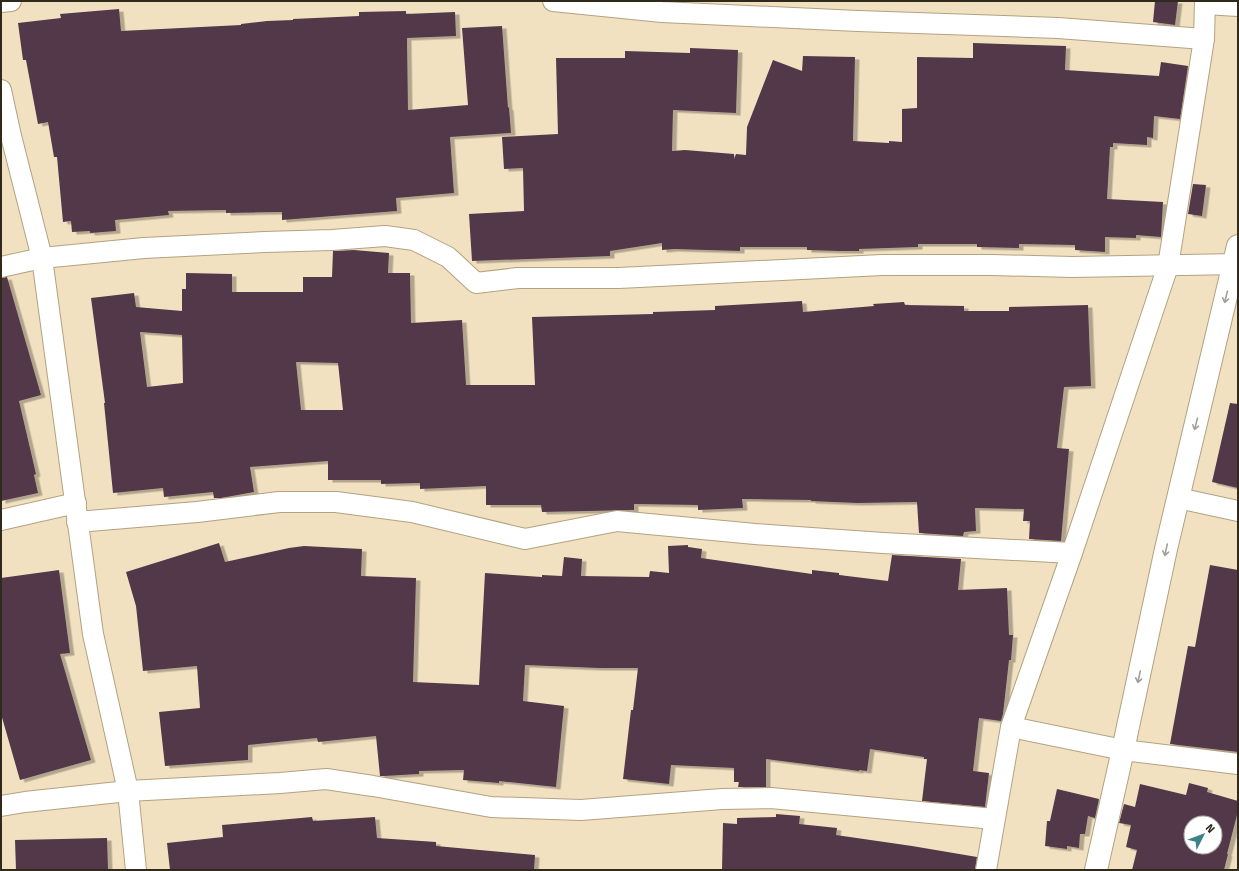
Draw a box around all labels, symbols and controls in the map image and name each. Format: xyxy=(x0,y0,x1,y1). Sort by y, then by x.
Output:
one-way arrow xyxy=(1222,290,1230,303)
one-way arrow xyxy=(1192,417,1199,430)
one-way arrow xyxy=(1162,543,1170,556)
one-way arrow xyxy=(1135,670,1143,683)
north arrow xyxy=(1183,815,1223,855)
text: N xyxy=(1203,822,1217,836)

